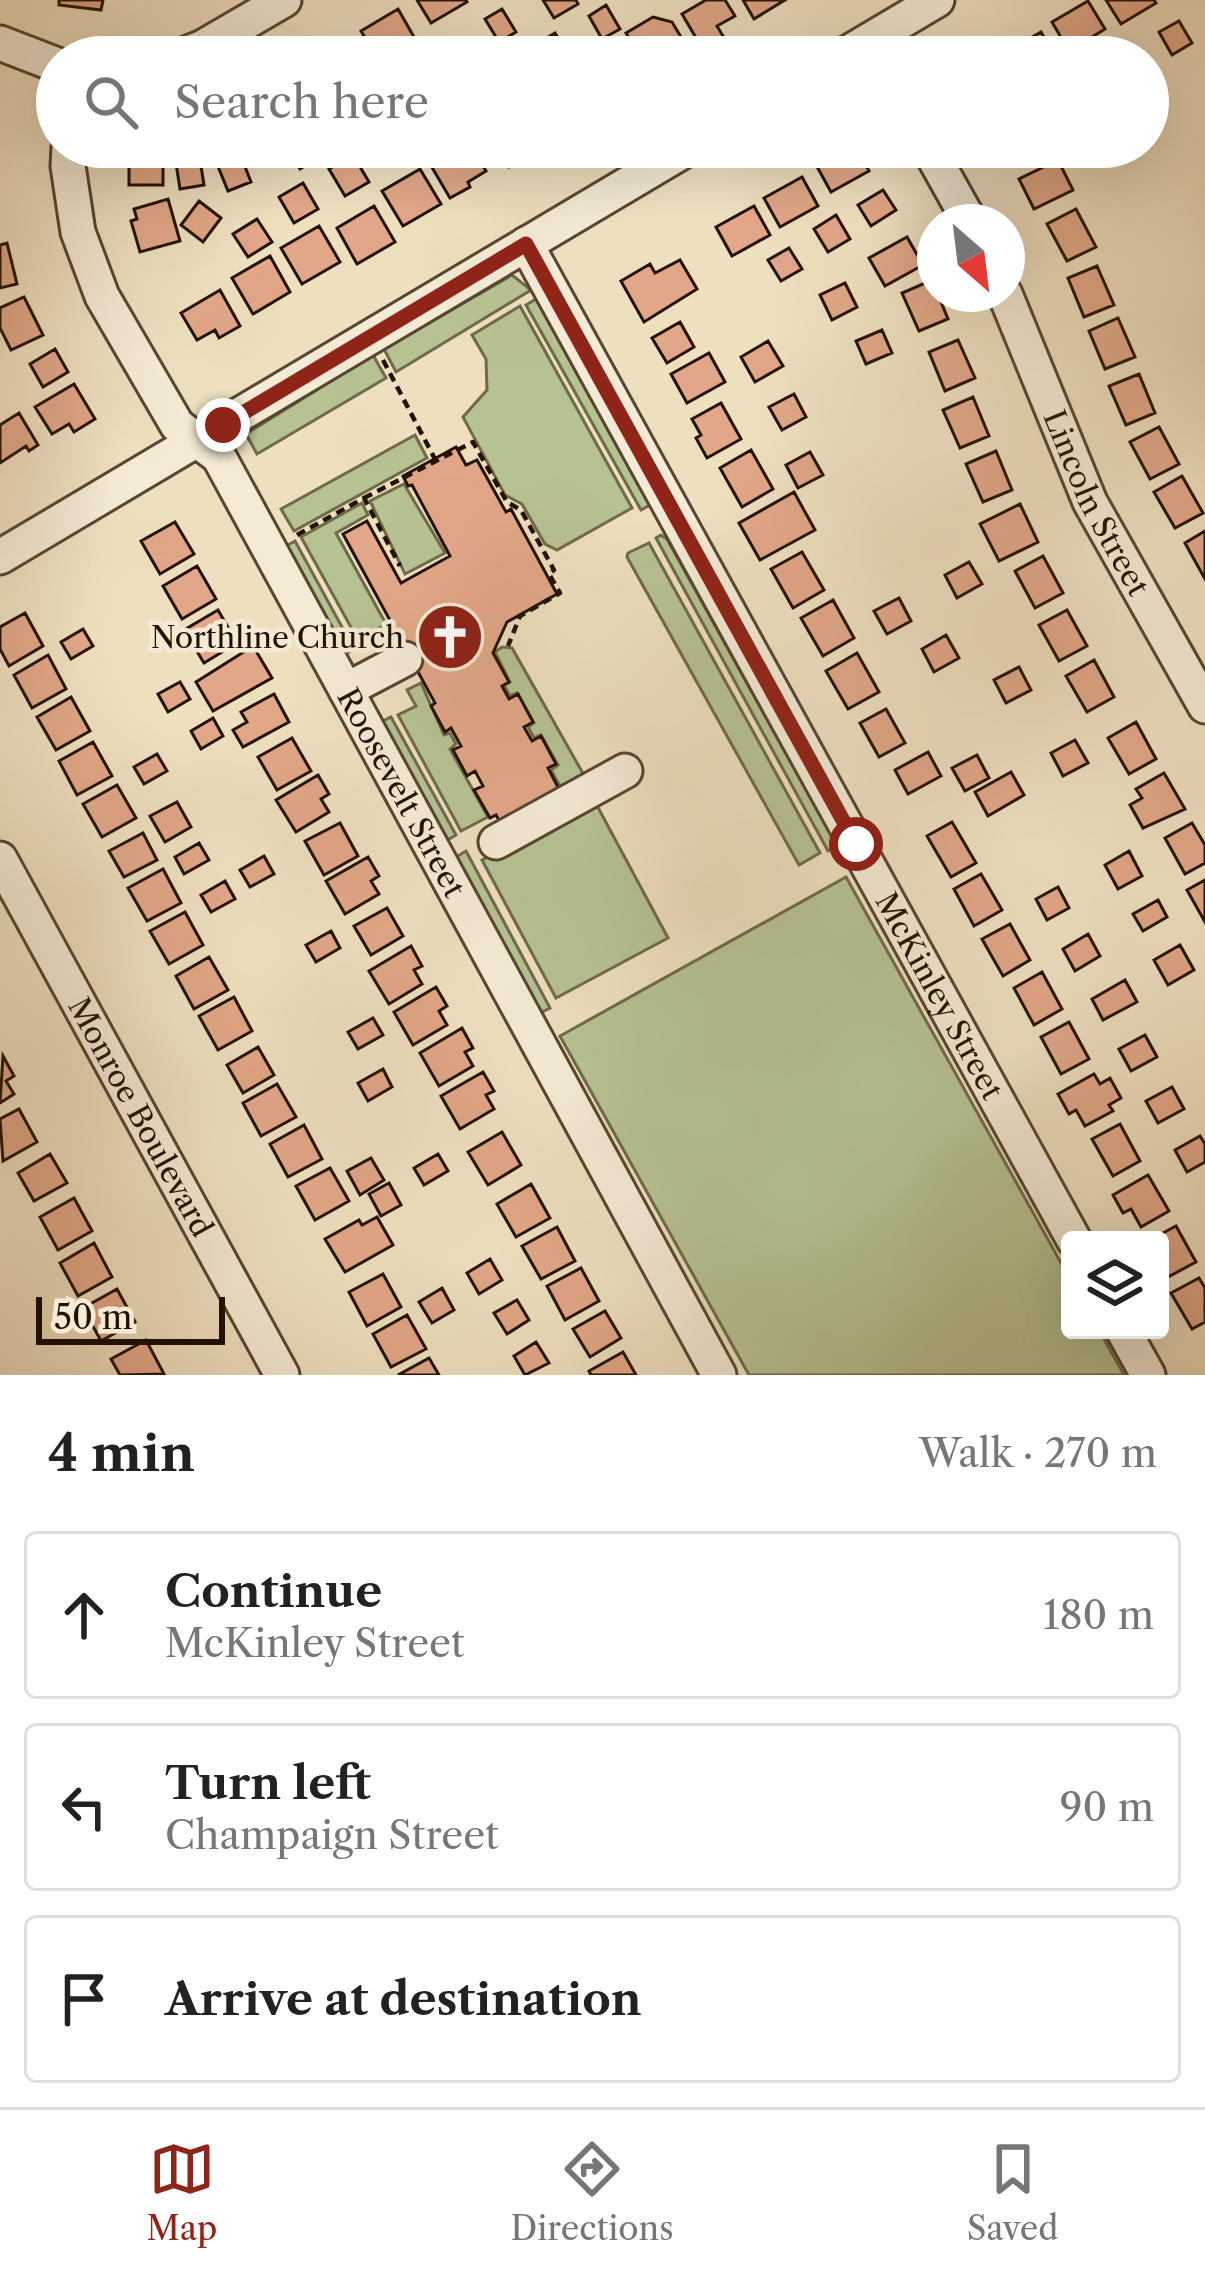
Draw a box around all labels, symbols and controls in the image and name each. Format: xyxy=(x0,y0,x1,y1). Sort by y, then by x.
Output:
search box xyxy=(36,36,1169,168)
icon: search xyxy=(78,69,144,135)
text: Search here xyxy=(174,74,429,130)
north arrow xyxy=(917,204,1025,312)
route end xyxy=(196,398,250,452)
street label: Lincoln Street xyxy=(1036,404,1158,603)
church icon: Northline Church xyxy=(415,602,485,672)
place label: Northline Church xyxy=(151,619,404,656)
street label: Roosevelt Street xyxy=(330,681,474,904)
route start xyxy=(829,817,883,871)
street label: McKinley Street xyxy=(868,886,1012,1106)
street label: Monroe Boulevard xyxy=(61,991,221,1243)
map controls xyxy=(1061,1231,1169,1339)
button: layers xyxy=(1061,1231,1169,1339)
scale bar xyxy=(36,1291,225,1344)
text: 50 m xyxy=(54,1297,132,1338)
text: 4 min xyxy=(48,1422,195,1484)
text: Walk · 270 m xyxy=(919,1429,1157,1477)
text: Continue xyxy=(165,1563,382,1619)
icon: ahead xyxy=(51,1582,117,1648)
text: 180 m xyxy=(1043,1591,1154,1639)
text: McKinley Street xyxy=(165,1619,465,1667)
text: Turn left xyxy=(165,1755,371,1811)
icon: left xyxy=(51,1774,117,1840)
text: 90 m xyxy=(1060,1783,1154,1831)
text: Champaign Street xyxy=(165,1811,499,1859)
icon: arrive xyxy=(51,1966,117,2032)
text: Arrive at destination xyxy=(165,1971,642,2027)
tab: Map xyxy=(147,2136,217,2249)
tab: Directions xyxy=(511,2136,674,2249)
tab: Saved xyxy=(967,2136,1058,2249)

